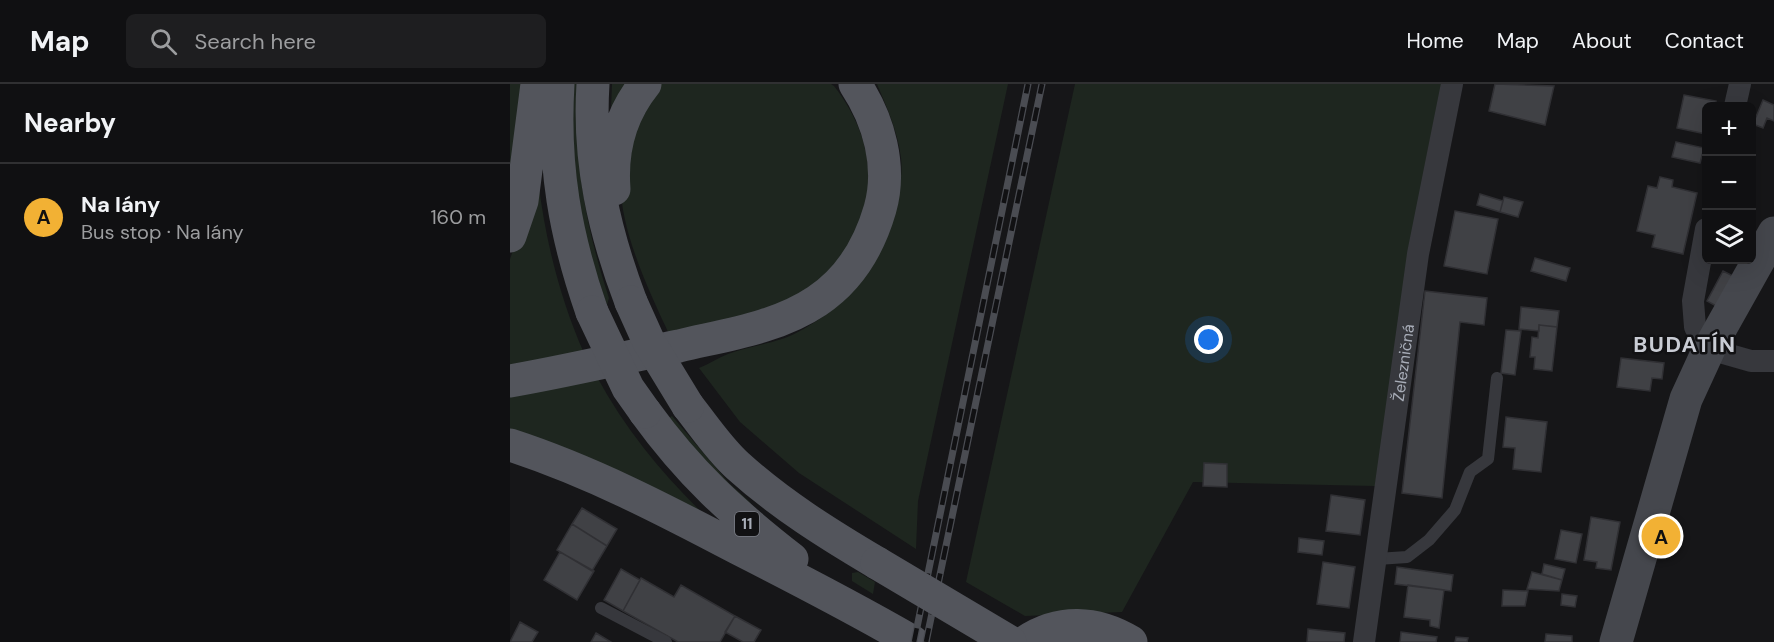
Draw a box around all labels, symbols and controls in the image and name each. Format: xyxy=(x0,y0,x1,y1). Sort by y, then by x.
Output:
search box xyxy=(126,14,546,68)
text: Map xyxy=(30,23,90,60)
icon: search xyxy=(147,25,180,58)
text: Search here xyxy=(195,27,316,56)
text: Home xyxy=(1406,27,1464,55)
text: Map xyxy=(1497,27,1539,55)
text: About xyxy=(1572,27,1632,55)
text: Contact xyxy=(1665,27,1744,55)
map controls xyxy=(1702,102,1756,264)
button: + xyxy=(1702,102,1756,156)
text: Nearby xyxy=(24,106,116,140)
button: − xyxy=(1702,156,1756,210)
text: Na lány xyxy=(81,190,160,219)
text: A xyxy=(36,204,51,230)
text: 160 m xyxy=(430,204,486,230)
button: layers xyxy=(1702,210,1756,264)
text: Bus stop · Na lány xyxy=(81,219,244,245)
street label: Železničná xyxy=(1388,323,1419,403)
your location xyxy=(1194,325,1223,354)
district label: BUDATÍN xyxy=(1633,330,1737,359)
road number: 11 xyxy=(735,512,759,536)
pin: A xyxy=(1642,514,1680,558)

